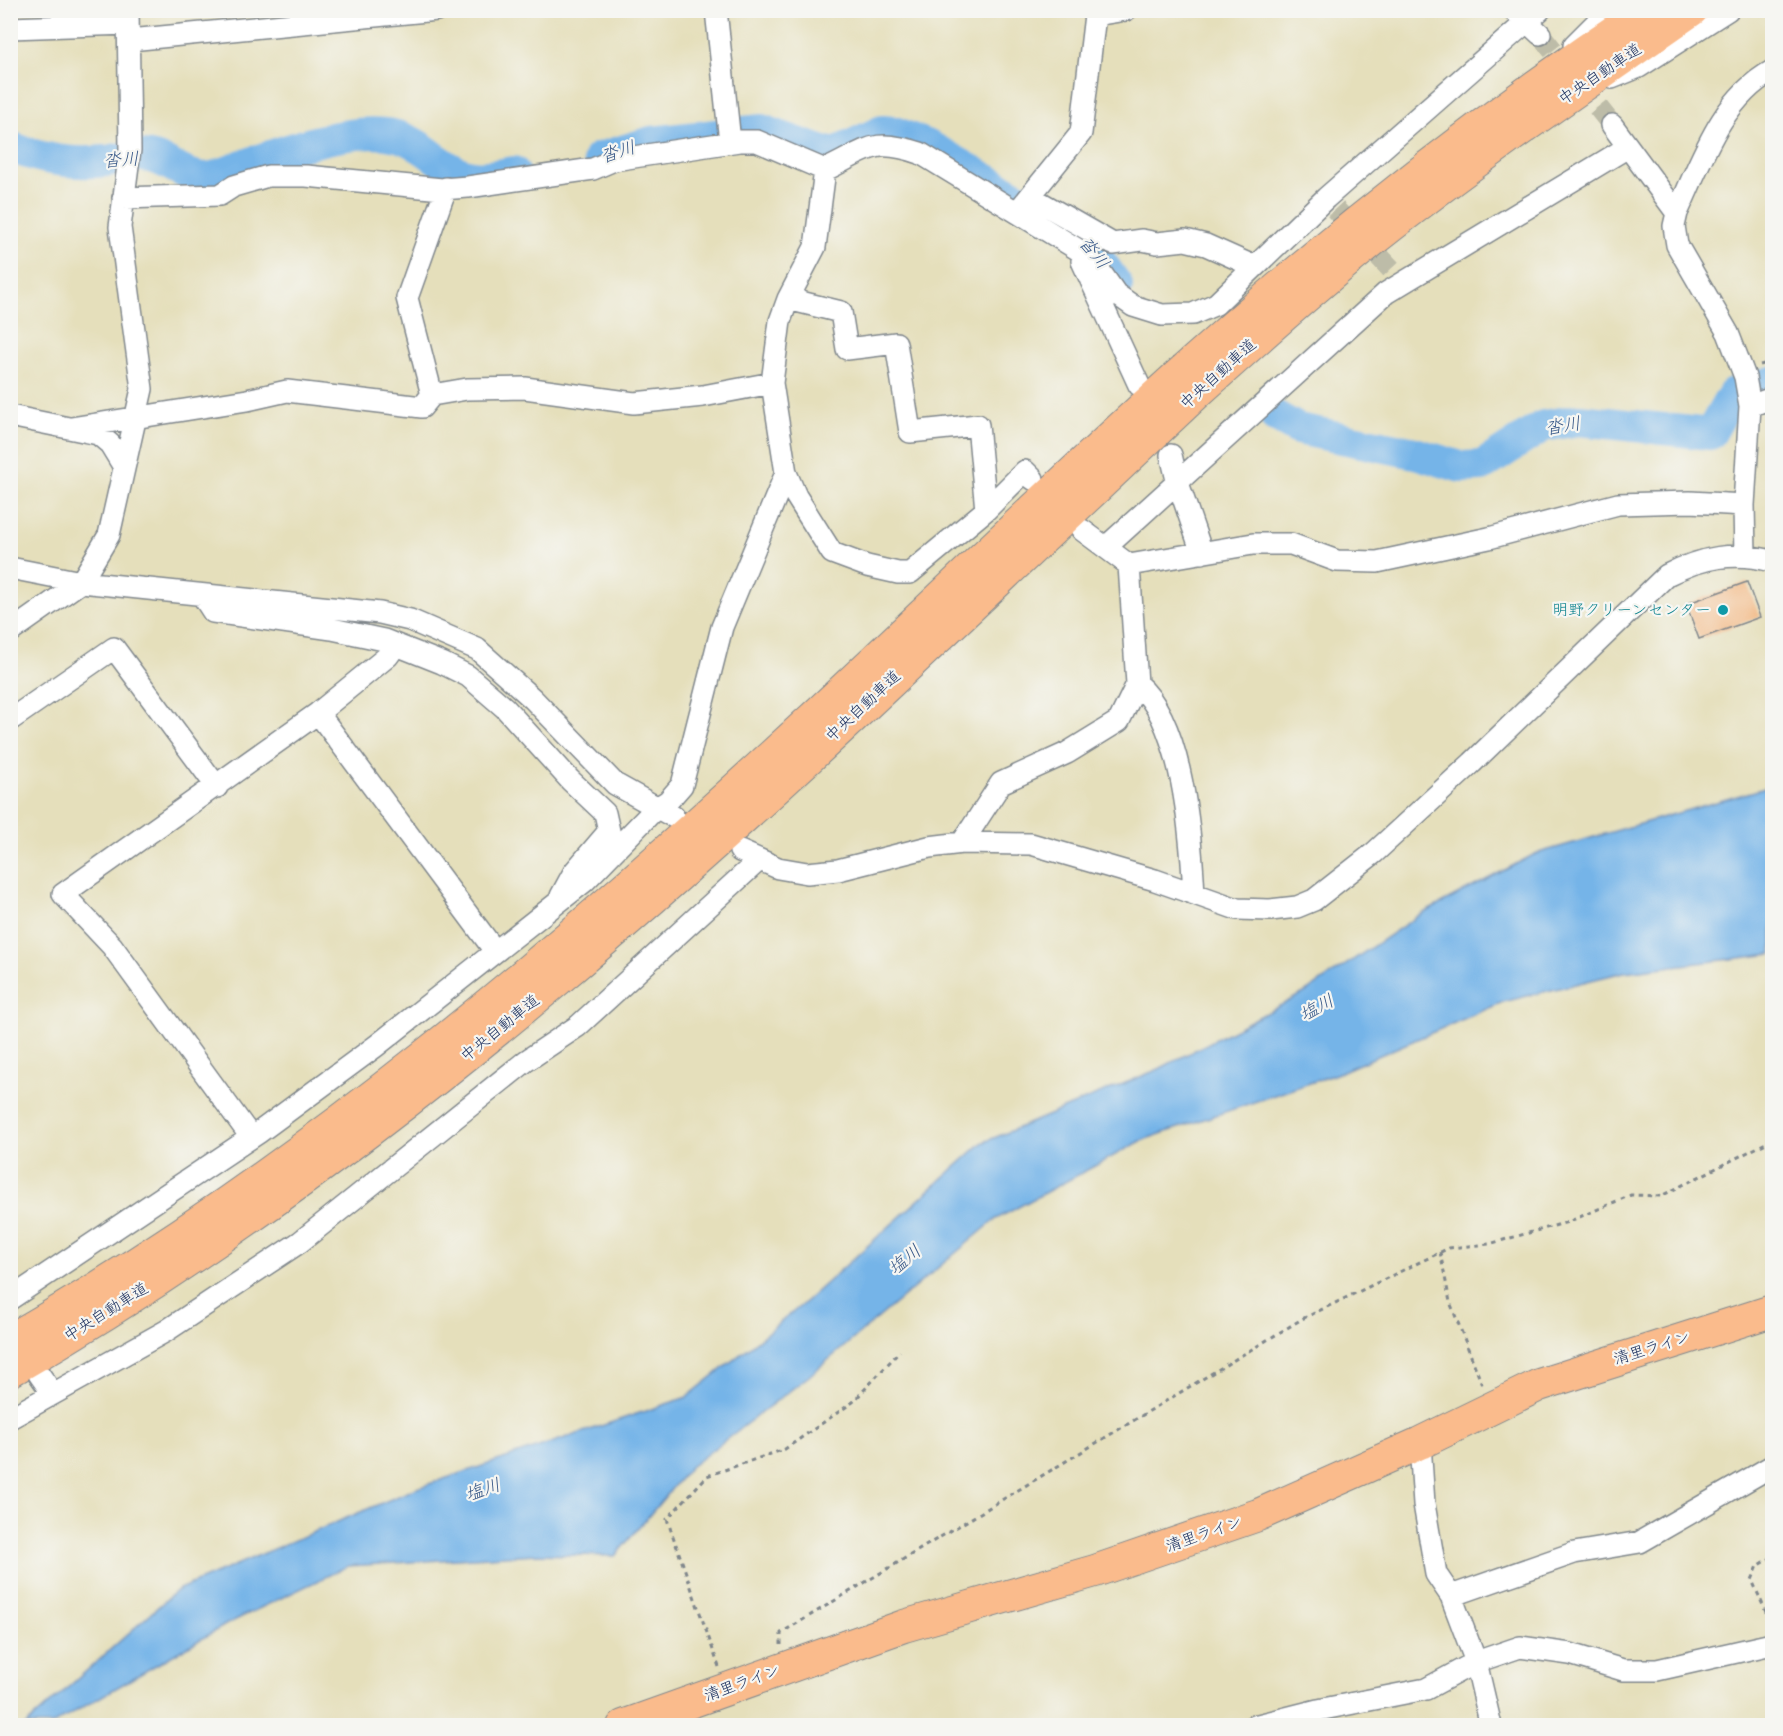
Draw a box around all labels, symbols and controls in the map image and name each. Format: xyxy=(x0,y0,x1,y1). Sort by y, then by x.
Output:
street label: 中央自動車道 xyxy=(1555,40,1645,108)
water label: 沓川 xyxy=(598,137,638,167)
water label: 沓川 xyxy=(102,148,140,172)
water label: 沓川 xyxy=(1075,232,1113,274)
street label: 中央自動車道 xyxy=(1176,335,1260,413)
water label: 沓川 xyxy=(1544,413,1582,439)
place label: 明野クリーンセンター xyxy=(1552,601,1711,619)
marker: 明野クリーンセンター xyxy=(1716,603,1730,617)
street label: 中央自動車道 xyxy=(822,667,904,745)
water label: 塩川 xyxy=(1296,990,1338,1026)
street label: 中央自動車道 xyxy=(457,991,543,1065)
water label: 塩川 xyxy=(884,1240,926,1280)
street label: 中央自動車道 xyxy=(61,1279,151,1345)
street label: 清里ライン xyxy=(1611,1328,1693,1368)
water label: 塩川 xyxy=(463,1474,503,1506)
street label: 清里ライン xyxy=(1164,1513,1244,1555)
street label: 清里ライン xyxy=(702,1661,782,1705)

